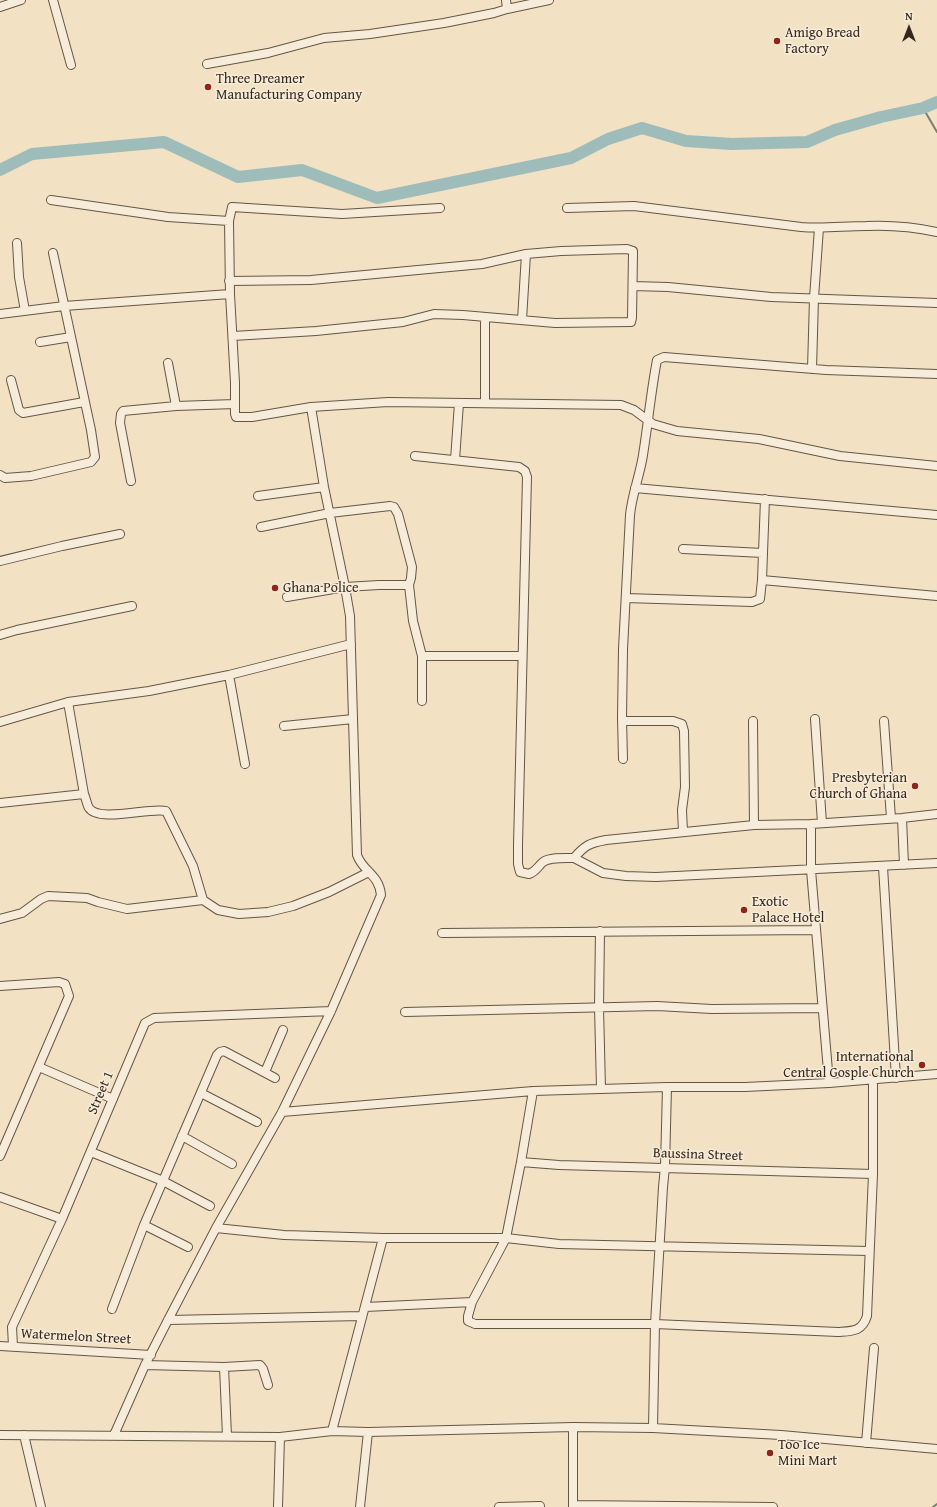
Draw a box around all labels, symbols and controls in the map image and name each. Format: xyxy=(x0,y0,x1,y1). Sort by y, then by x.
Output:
north arrow xyxy=(889,8,929,48)
text: N xyxy=(905,8,913,24)
place label: Amigo Bread Factory xyxy=(785,25,860,58)
marker: Amigo Bread Factory xyxy=(772,36,782,46)
place label: Three Dreamer Manufacturing Company xyxy=(216,71,362,104)
marker: Three Dreamer Manufacturing Company xyxy=(203,82,213,92)
place label: Ghana Police xyxy=(283,580,359,596)
marker: Ghana Police xyxy=(270,583,280,593)
place label: Presbyterian Church of Ghana xyxy=(810,770,907,802)
marker: Presbyterian Church of Ghana xyxy=(910,781,920,791)
place label: Exotic Palace Hotel xyxy=(752,894,824,926)
marker: Exotic Palace Hotel xyxy=(739,905,749,915)
place label: International Central Gosple Church xyxy=(783,1049,914,1082)
marker: International Central Gosple Church xyxy=(917,1060,927,1070)
street label: Street 1 xyxy=(84,1069,118,1117)
street label: Baussina Street xyxy=(653,1145,743,1165)
street label: Watermelon Street xyxy=(20,1326,132,1348)
place label: Too Ice Mini Mart xyxy=(778,1437,837,1470)
marker: Too Ice Mini Mart xyxy=(765,1448,775,1458)

